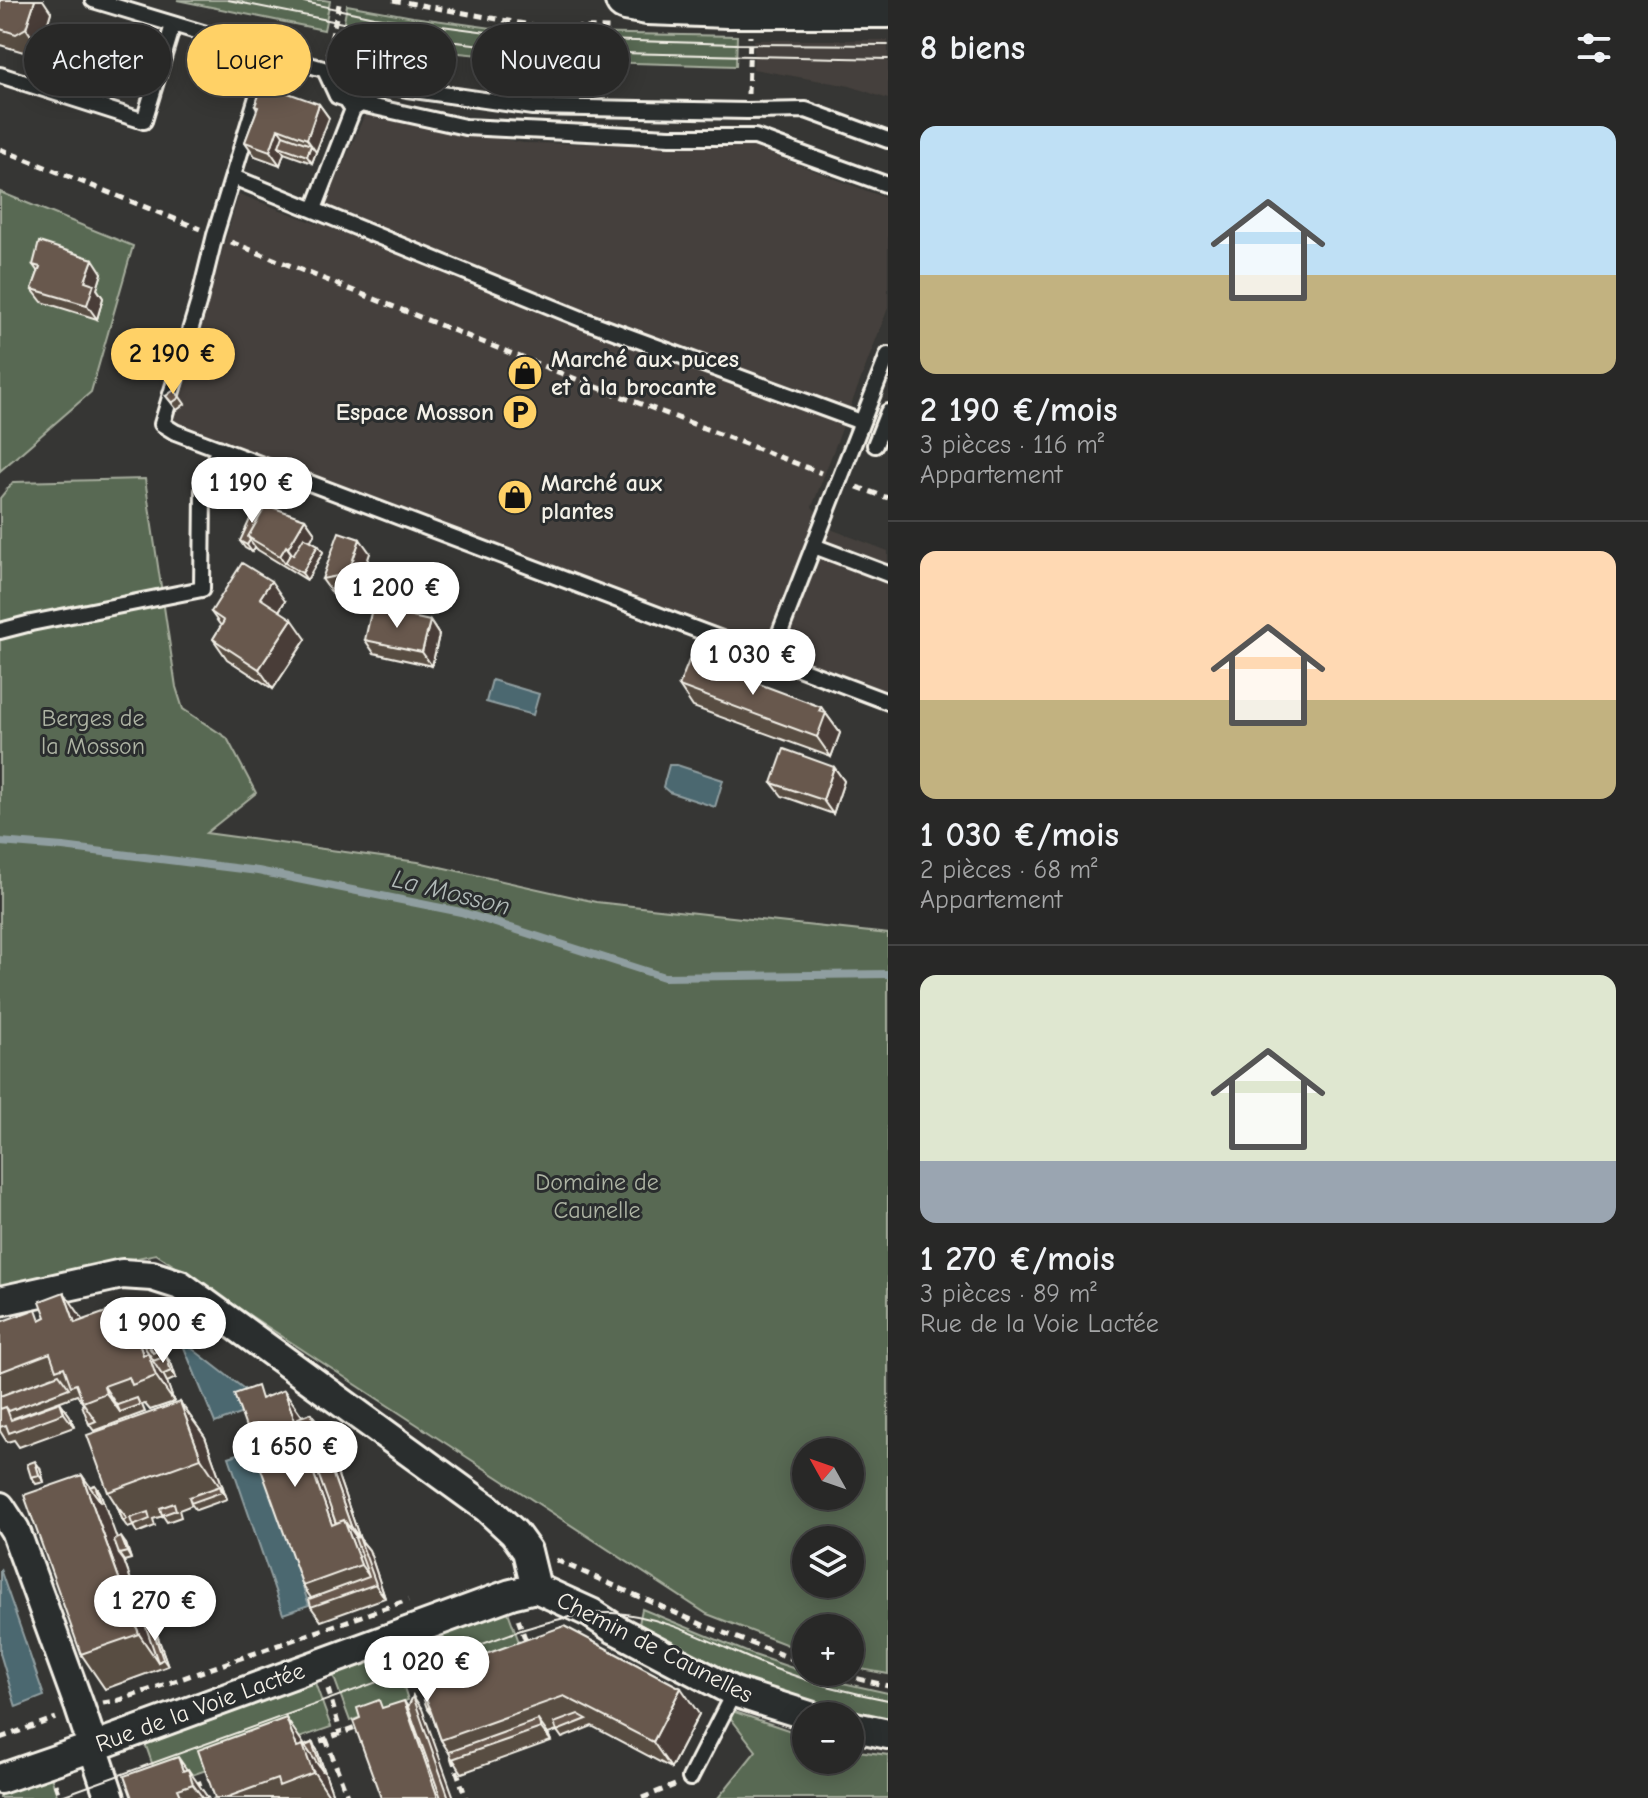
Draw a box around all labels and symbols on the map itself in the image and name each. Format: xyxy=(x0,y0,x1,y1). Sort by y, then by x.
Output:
pin: 2 190 € xyxy=(99,328,247,396)
place label: Marché aux puces et à la brocante xyxy=(551,345,739,401)
shop icon: Marché aux puces et à la brocante xyxy=(506,354,544,392)
parking icon: Espace Mosson xyxy=(501,393,539,431)
place label: Espace Mosson xyxy=(336,398,494,426)
pin: 1 190 € xyxy=(178,457,326,525)
place label: Marché aux plantes xyxy=(541,469,662,525)
shop icon: Marché aux plantes xyxy=(496,478,534,516)
pin: 1 200 € xyxy=(323,562,471,630)
pin: 1 030 € xyxy=(679,629,827,697)
park label: Berges de la Mosson xyxy=(41,704,145,760)
water label: La Mosson xyxy=(389,864,513,922)
park label: Domaine de Caunelle xyxy=(535,1168,659,1224)
pin: 1 900 € xyxy=(89,1297,237,1365)
pin: 1 650 € xyxy=(221,1421,369,1489)
north arrow xyxy=(792,1438,864,1510)
pin: 1 270 € xyxy=(81,1575,229,1643)
street label: Chemin de Caunelles xyxy=(552,1585,758,1709)
pin: 1 020 € xyxy=(353,1636,501,1704)
street label: Rue de la Voie Lactée xyxy=(92,1656,308,1758)

